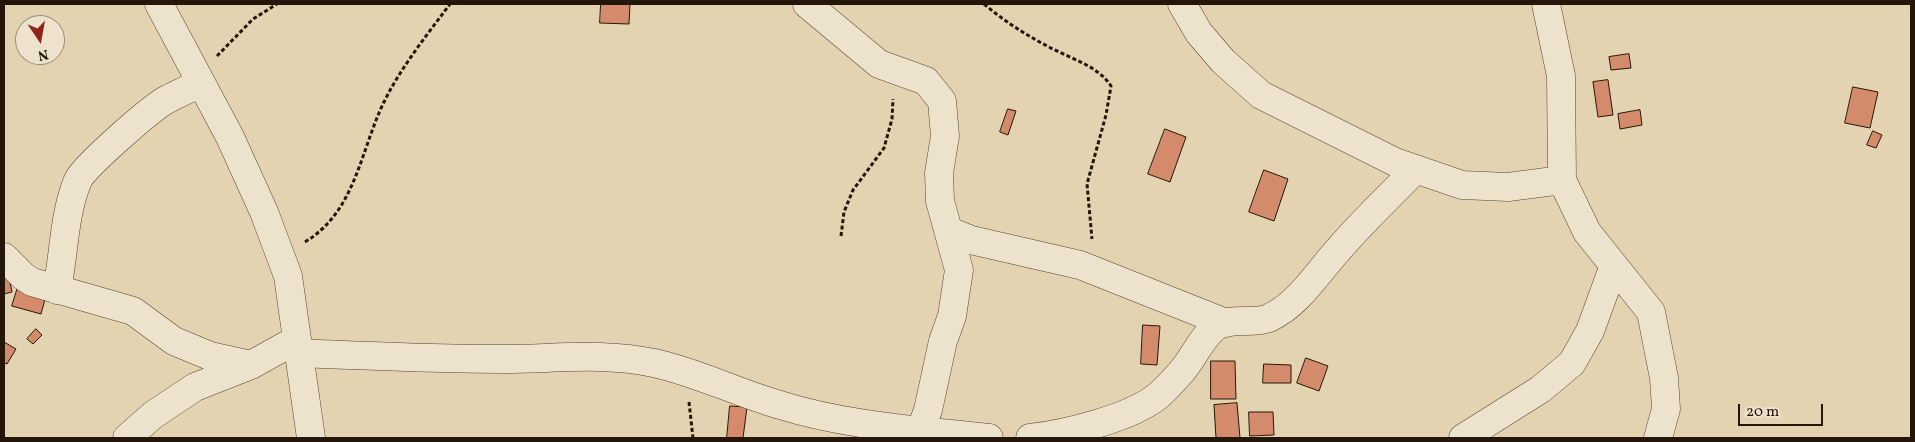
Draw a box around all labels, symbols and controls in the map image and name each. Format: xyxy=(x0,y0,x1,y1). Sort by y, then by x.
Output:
north arrow xyxy=(15,15,65,65)
text: N xyxy=(36,44,50,65)
scale bar xyxy=(1740,394,1825,426)
text: 20 m xyxy=(1746,402,1779,423)

